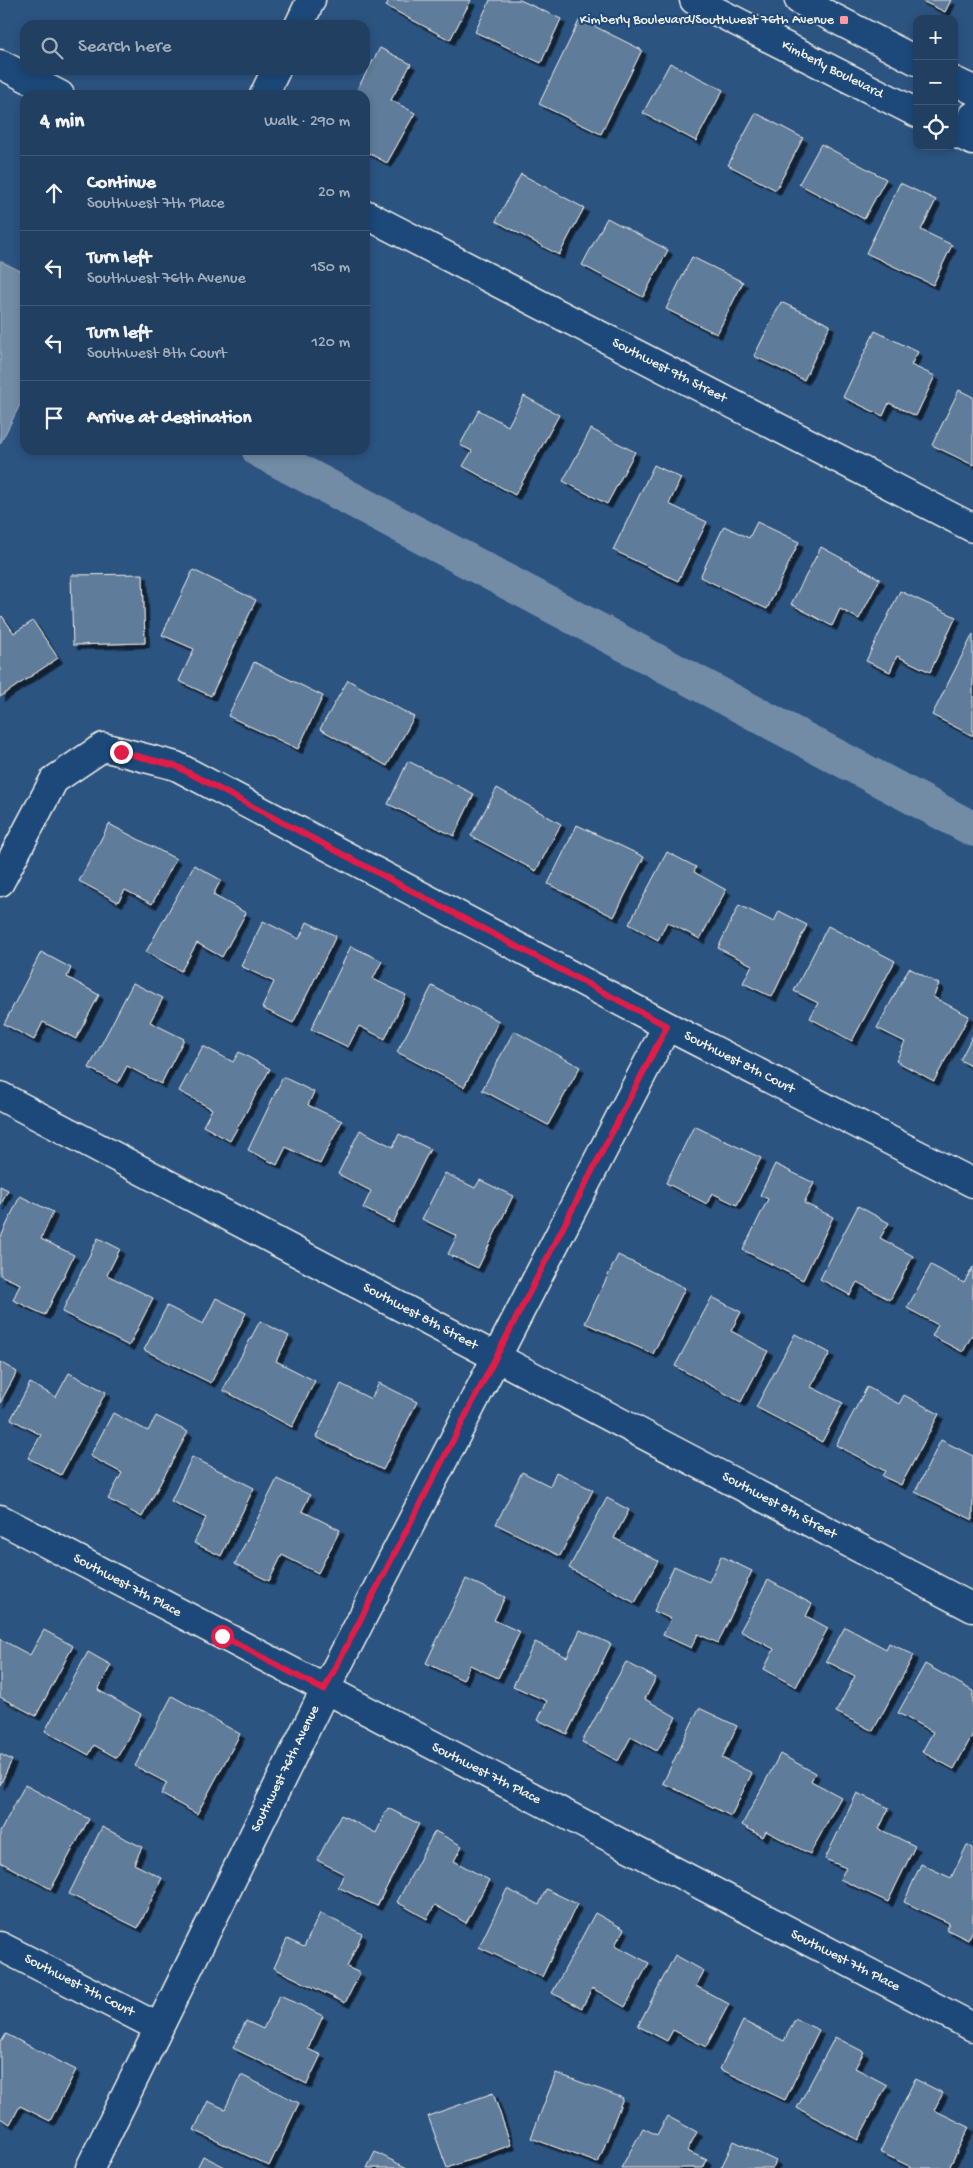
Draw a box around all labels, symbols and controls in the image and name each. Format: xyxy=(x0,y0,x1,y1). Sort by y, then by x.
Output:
place label: Kimberly Boulevard/Southwest 76th Avenue xyxy=(580,12,835,29)
marker: Kimberly Boulevard/Southwest 76th Avenue xyxy=(838,14,850,26)
map controls xyxy=(913,15,958,150)
button: + xyxy=(913,15,958,60)
search box xyxy=(20,20,370,75)
icon: search xyxy=(38,34,66,62)
text: Search here xyxy=(78,36,172,59)
street label: Kimberly Boulevard xyxy=(778,37,887,104)
button: − xyxy=(913,60,958,105)
button: locate xyxy=(913,105,958,150)
text: 4 min xyxy=(40,110,84,135)
text: Walk · 290 m xyxy=(264,113,350,132)
text: Continue xyxy=(87,172,156,195)
icon: ahead xyxy=(40,179,68,207)
text: 20 m xyxy=(318,184,350,203)
text: Southwest 7th Place xyxy=(87,195,224,214)
text: Turn left xyxy=(87,247,151,270)
icon: left xyxy=(40,254,68,282)
text: 150 m xyxy=(311,259,350,278)
text: Southwest 76th Avenue xyxy=(87,270,246,289)
text: Turn left xyxy=(87,322,151,345)
icon: left xyxy=(40,329,68,357)
text: 120 m xyxy=(311,334,350,353)
street label: Southwest 9th Street xyxy=(609,335,730,408)
text: Southwest 8th Court xyxy=(87,345,227,364)
icon: arrive xyxy=(40,404,68,432)
text: Arrive at destination xyxy=(87,407,251,430)
route end xyxy=(110,741,133,764)
street label: Southwest 8th Court xyxy=(681,1028,798,1099)
street label: Southwest 8th Street xyxy=(360,1280,481,1355)
street label: Southwest 8th Street xyxy=(719,1469,840,1544)
street label: Southwest 7th Place xyxy=(70,1550,185,1622)
route start xyxy=(211,1625,234,1648)
street label: Southwest 76th Avenue xyxy=(248,1702,324,1835)
street label: Southwest 7th Place xyxy=(429,1739,544,1809)
street label: Southwest 7th Place xyxy=(788,1926,903,1996)
street label: Southwest 7th Court xyxy=(21,1951,138,2022)

